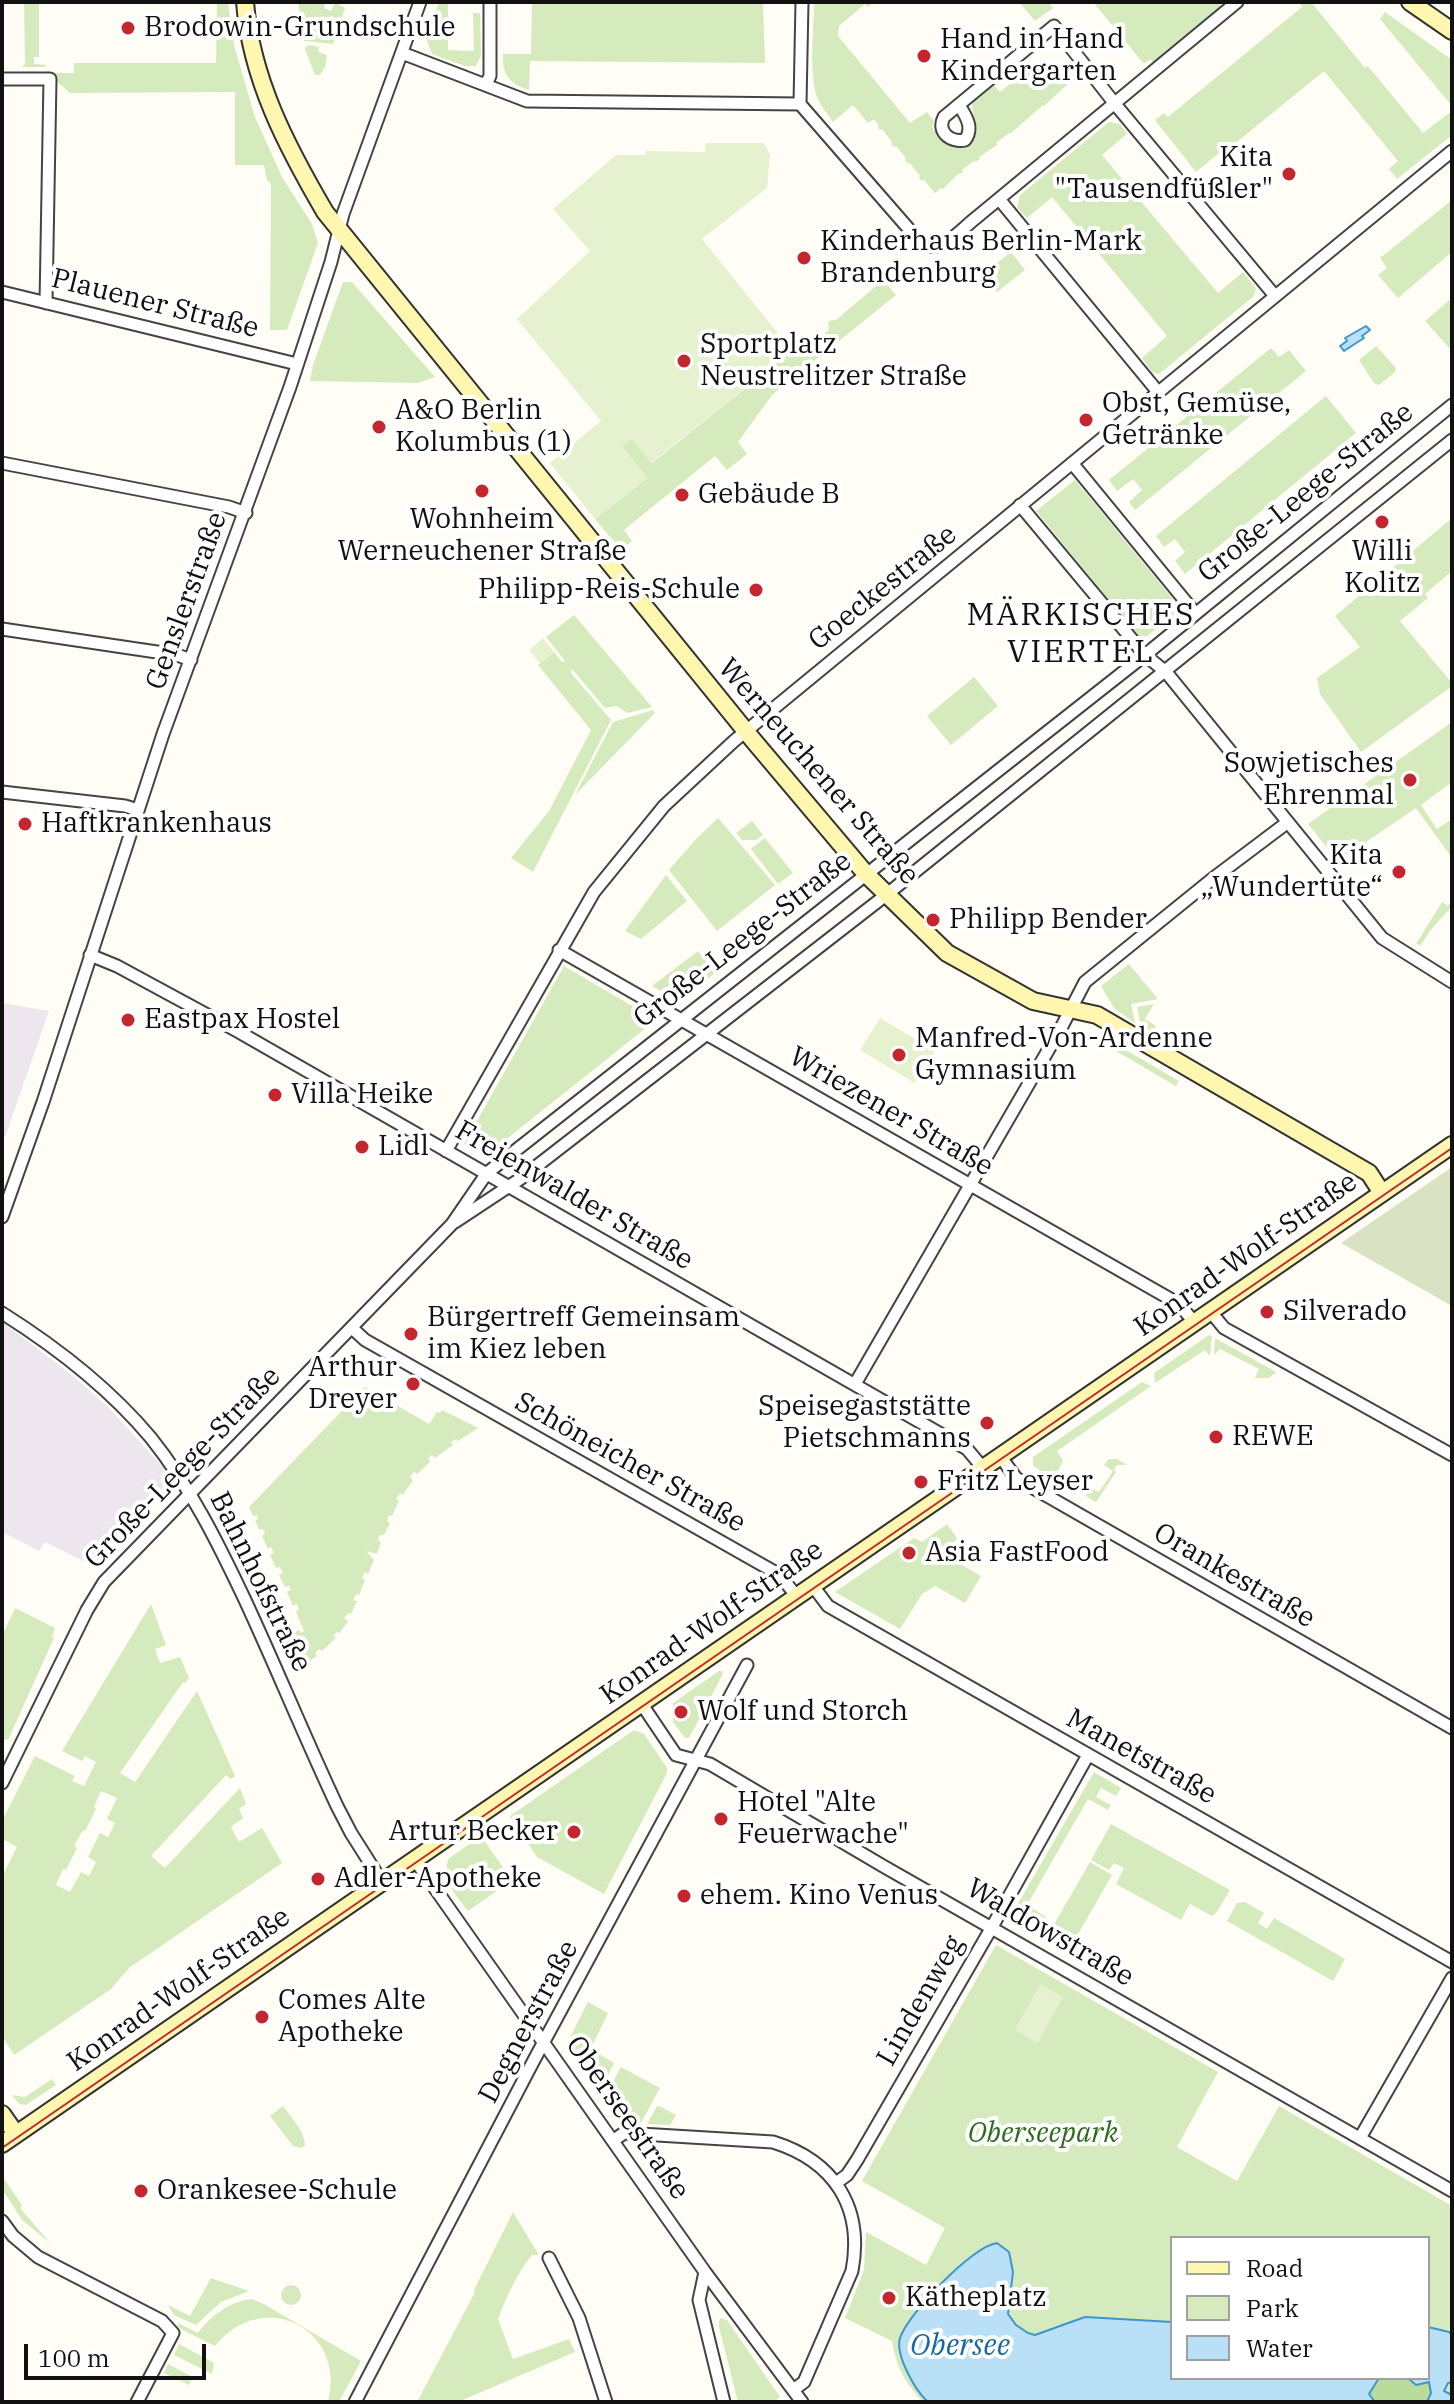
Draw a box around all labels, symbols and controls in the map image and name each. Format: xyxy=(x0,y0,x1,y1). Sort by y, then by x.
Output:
place label: Brodowin-Grundschule xyxy=(144,11,456,45)
marker: Brodowin-Grundschule xyxy=(119,19,137,37)
place label: Hand in Hand Kindergarten xyxy=(940,23,1124,89)
marker: Hand in Hand Kindergarten xyxy=(915,47,933,65)
place label: Kita "Tausendfüßler" xyxy=(1054,141,1273,207)
marker: Kita "Tausendfüßler" xyxy=(1280,165,1298,183)
place label: Kinderhaus Berlin-Mark Brandenburg xyxy=(820,225,1142,291)
marker: Kinderhaus Berlin-Mark Brandenburg xyxy=(795,249,813,267)
street label: Plauener Straße xyxy=(48,262,262,346)
place label: Sportplatz Neustrelitzer Straße xyxy=(700,328,967,394)
marker: Sportplatz Neustrelitzer Straße xyxy=(675,352,693,370)
place label: Obst, Gemüse, Getränke xyxy=(1102,387,1291,453)
place label: A&O Berlin Kolumbus (1) xyxy=(395,394,572,460)
street label: Große-Leege-Straße xyxy=(1192,396,1420,590)
marker: Obst, Gemüse, Getränke xyxy=(1077,411,1095,429)
marker: A&O Berlin Kolumbus (1) xyxy=(370,418,388,436)
place label: Gebäude B xyxy=(698,478,840,512)
marker: Wohnheim Werneuchener Straße xyxy=(473,482,491,500)
marker: Gebäude B xyxy=(673,486,691,504)
place label: Wohnheim Werneuchener Straße xyxy=(337,503,627,569)
street label: Genslerstraße xyxy=(139,508,235,694)
marker: Willi Kolitz xyxy=(1373,513,1391,531)
street label: Goeckestraße xyxy=(802,518,964,658)
place label: Willi Kolitz xyxy=(1344,535,1420,601)
place label: Philipp-Reis-Schule xyxy=(478,573,740,607)
marker: Philipp-Reis-Schule xyxy=(747,581,765,599)
district label: MÄRKISCHES VIERTEL xyxy=(966,597,1196,672)
street label: Werneuchener Straße xyxy=(710,652,926,892)
place label: Sowjetisches Ehrenmal xyxy=(1224,747,1394,813)
marker: Sowjetisches Ehrenmal xyxy=(1401,771,1419,789)
place label: Haftkrankenhaus xyxy=(41,807,272,841)
marker: Haftkrankenhaus xyxy=(16,815,34,833)
place label: Kita „Wundertüte“ xyxy=(1200,839,1383,905)
street label: Große-Leege-Straße xyxy=(627,845,859,1035)
marker: Kita „Wundertüte“ xyxy=(1390,863,1408,881)
place label: Philipp Bender xyxy=(949,903,1147,937)
marker: Philipp Bender xyxy=(924,911,942,929)
place label: Eastpax Hostel xyxy=(144,1003,340,1037)
marker: Eastpax Hostel xyxy=(119,1011,137,1029)
place label: Manfred-Von-Ardenne Gymnasium xyxy=(915,1022,1213,1088)
street label: Wriezener Straße xyxy=(783,1040,999,1184)
marker: Manfred-Von-Ardenne Gymnasium xyxy=(890,1046,908,1064)
place label: Villa Heike xyxy=(291,1078,433,1112)
marker: Villa Heike xyxy=(266,1086,284,1104)
street label: Freienwalder Straße xyxy=(449,1114,699,1278)
place label: Lidl xyxy=(378,1130,429,1164)
marker: Lidl xyxy=(353,1138,371,1156)
street label: Konrad-Wolf-Straße xyxy=(1128,1165,1364,1345)
place label: Silverado xyxy=(1283,1295,1407,1329)
place label: Bürgertreff Gemeinsam im Kiez leben xyxy=(427,1301,740,1367)
marker: Silverado xyxy=(1258,1303,1276,1321)
marker: Bürgertreff Gemeinsam im Kiez leben xyxy=(402,1325,420,1343)
place label: Arthur Dreyer xyxy=(308,1351,397,1417)
street label: Große-Leege-Straße xyxy=(78,1360,288,1576)
marker: Arthur Dreyer xyxy=(404,1375,422,1393)
street label: Schöneicher Straße xyxy=(509,1386,751,1540)
place label: Speisegaststätte Pietschmanns xyxy=(758,1390,971,1456)
marker: Speisegaststätte Pietschmanns xyxy=(978,1414,996,1432)
place label: REWE xyxy=(1232,1420,1314,1454)
marker: REWE xyxy=(1207,1428,1225,1446)
place label: Fritz Leyser xyxy=(937,1465,1093,1499)
marker: Fritz Leyser xyxy=(912,1473,930,1491)
street label: Bahnhofstraße xyxy=(202,1487,318,1677)
street label: Orankestraße xyxy=(1147,1516,1321,1636)
street label: Konrad-Wolf-Straße xyxy=(594,1533,830,1713)
place label: Asia FastFood xyxy=(925,1536,1109,1570)
marker: Asia FastFood xyxy=(900,1544,918,1562)
place label: Wolf und Storch xyxy=(697,1695,908,1729)
street label: Manetstraße xyxy=(1060,1702,1222,1812)
marker: Wolf und Storch xyxy=(672,1703,690,1721)
place label: Hotel "Alte Feuerwache" xyxy=(737,1786,909,1852)
marker: Hotel "Alte Feuerwache" xyxy=(712,1810,730,1828)
place label: Artur Becker xyxy=(388,1815,558,1849)
marker: Artur Becker xyxy=(565,1823,583,1841)
place label: Adler-Apotheke xyxy=(334,1862,541,1896)
marker: Adler-Apotheke xyxy=(309,1870,327,1888)
street label: Waldowstraße xyxy=(960,1872,1140,1994)
place label: ehem. Kino Venus xyxy=(700,1879,938,1913)
marker: ehem. Kino Venus xyxy=(675,1887,693,1905)
street label: Konrad-Wolf-Straße xyxy=(61,1900,297,2080)
street label: Lindenweg xyxy=(870,1930,972,2072)
street label: Degnerstraße xyxy=(472,1935,586,2109)
place label: Comes Alte Apotheke xyxy=(278,1984,426,2050)
marker: Comes Alte Apotheke xyxy=(253,2008,271,2026)
street label: Oberseestraße xyxy=(558,2030,696,2206)
park label: Oberseepark xyxy=(968,2117,1118,2151)
place label: Orankesee-Schule xyxy=(157,2174,397,2208)
marker: Orankesee-Schule xyxy=(132,2182,150,2200)
legend xyxy=(1170,2236,1430,2380)
text: Road xyxy=(1246,2252,1303,2284)
place label: Kätheplatz xyxy=(905,2281,1046,2315)
marker: Kätheplatz xyxy=(880,2289,898,2307)
text: Park xyxy=(1246,2292,1298,2324)
scale bar xyxy=(28,2328,210,2378)
water label: Obersee xyxy=(910,2328,1010,2364)
text: Water xyxy=(1246,2332,1313,2364)
text: 100 m xyxy=(38,2342,110,2374)

